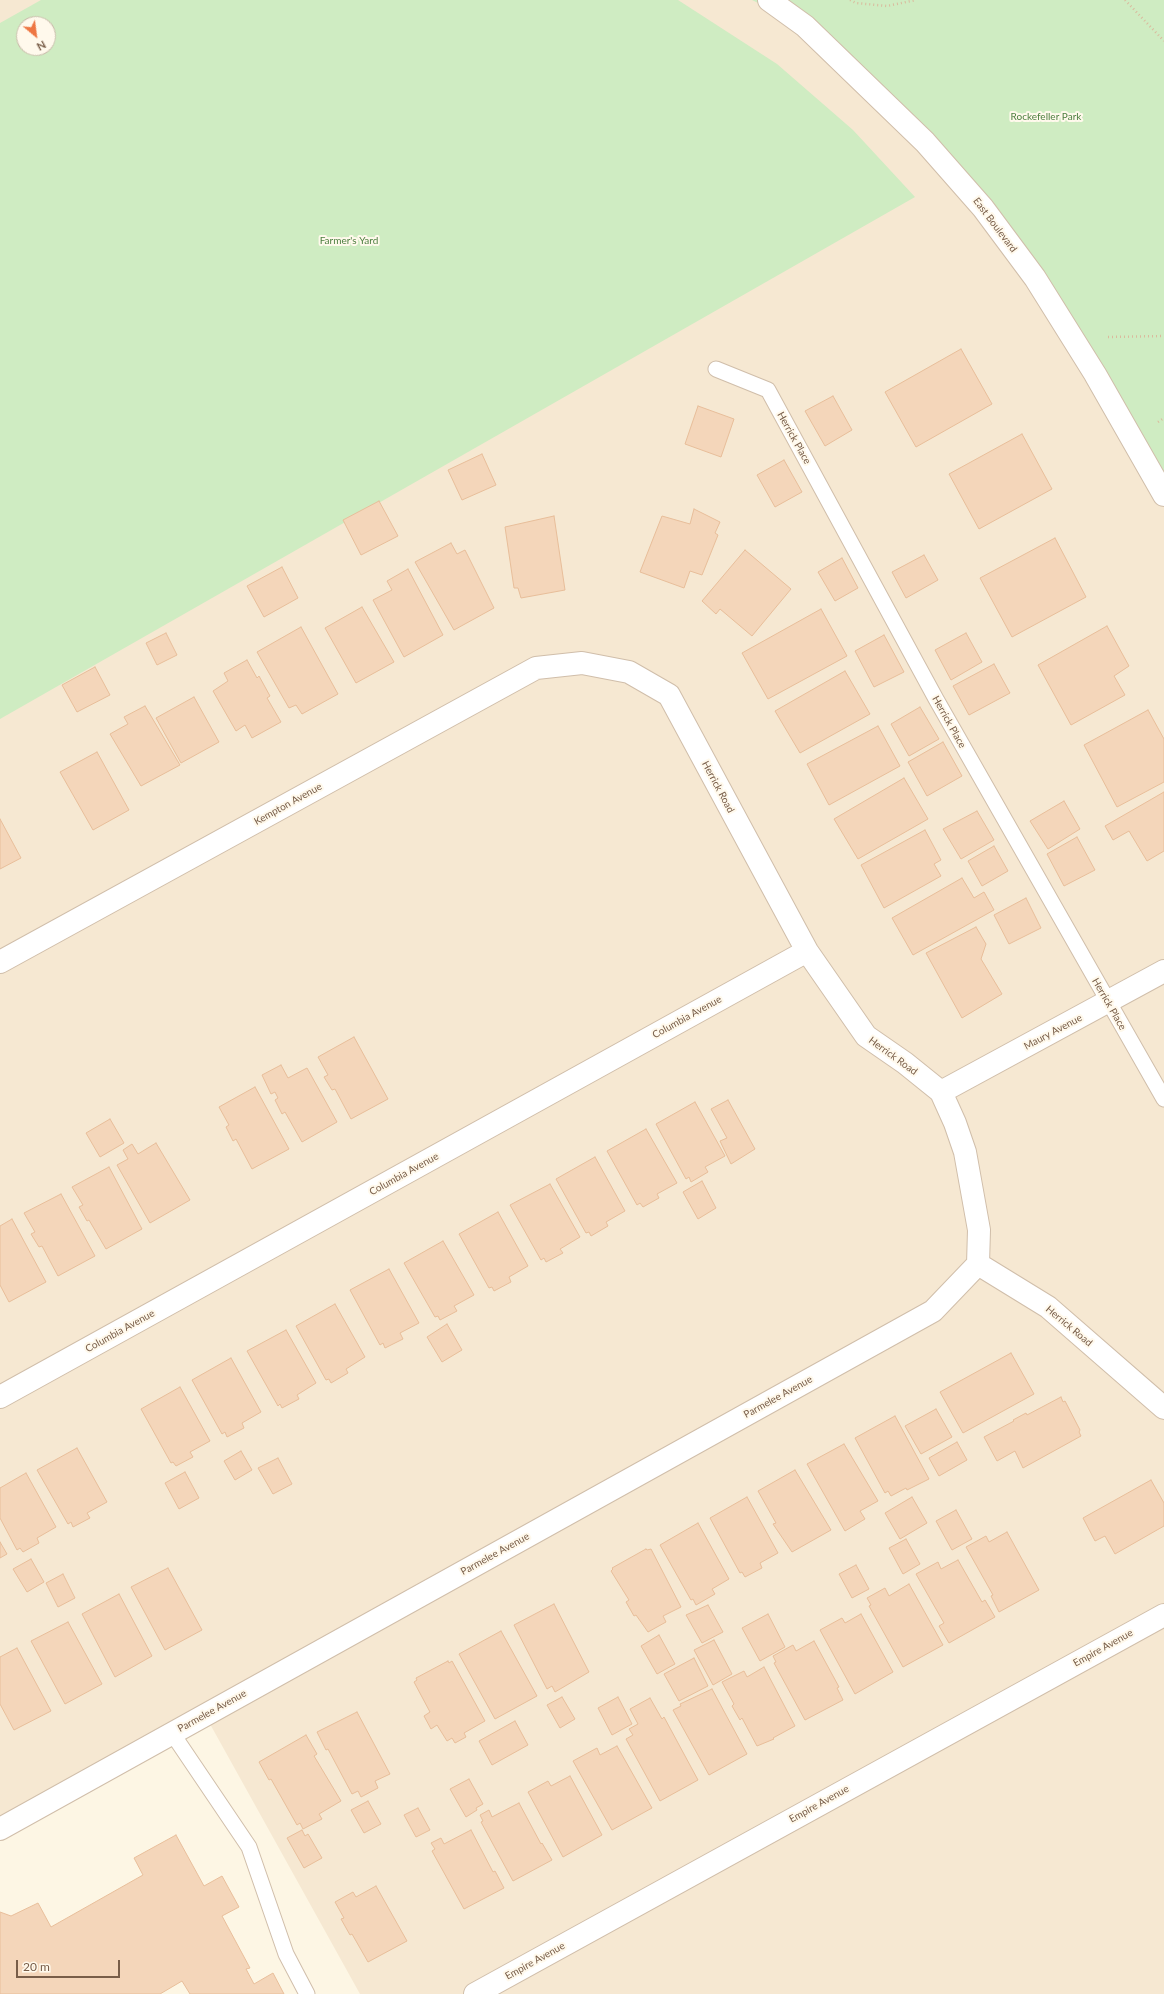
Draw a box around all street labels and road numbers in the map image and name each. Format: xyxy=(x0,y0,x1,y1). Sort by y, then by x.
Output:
street label: East Boulevard xyxy=(971,195,1019,255)
street label: Herrick Place xyxy=(775,410,813,466)
street label: Herrick Place xyxy=(930,694,968,750)
street label: Herrick Road xyxy=(699,759,737,815)
street label: Kempton Avenue xyxy=(252,780,324,828)
street label: Herrick Place xyxy=(1089,976,1129,1032)
street label: Columbia Avenue xyxy=(650,993,724,1041)
street label: Maury Avenue xyxy=(1022,1012,1084,1052)
street label: Herrick Road xyxy=(866,1034,920,1078)
street label: Columbia Avenue xyxy=(367,1150,441,1198)
street label: Herrick Road xyxy=(1043,1303,1095,1349)
street label: Columbia Avenue xyxy=(83,1307,157,1355)
street label: Parmelee Avenue xyxy=(742,1373,814,1421)
street label: Parmelee Avenue xyxy=(459,1530,531,1578)
street label: Empire Avenue xyxy=(1071,1627,1135,1669)
street label: Parmelee Avenue xyxy=(176,1687,248,1735)
street label: Empire Avenue xyxy=(787,1783,851,1825)
street label: Empire Avenue xyxy=(503,1940,567,1982)

